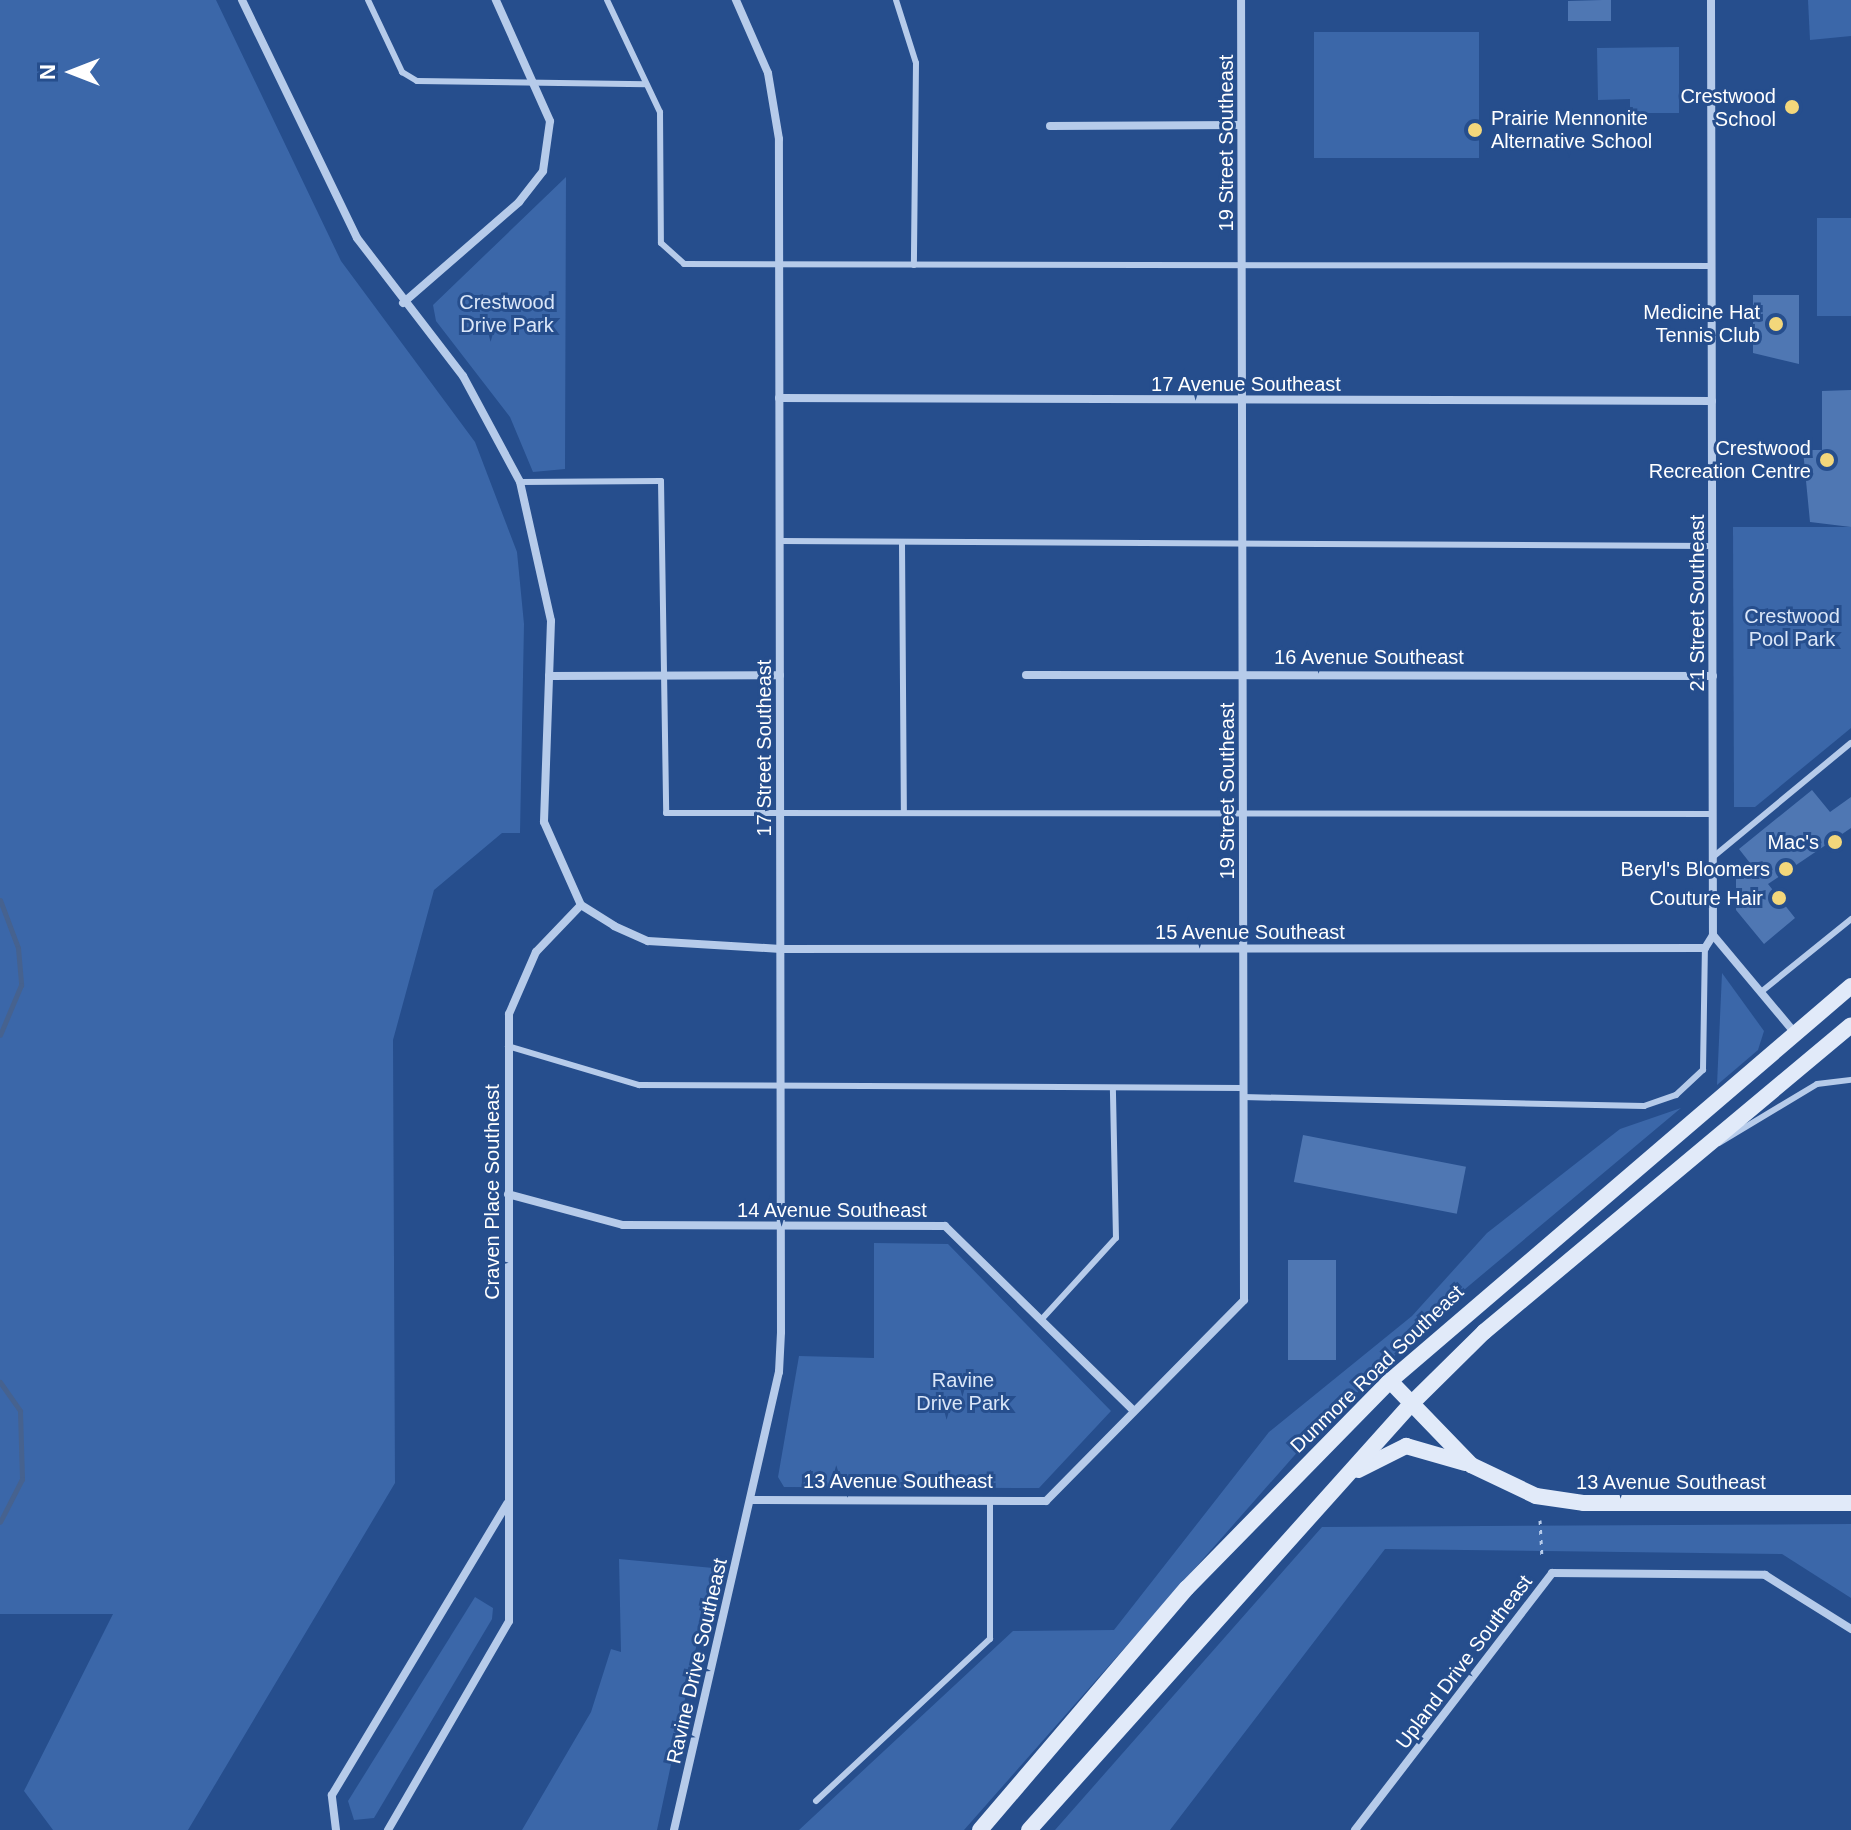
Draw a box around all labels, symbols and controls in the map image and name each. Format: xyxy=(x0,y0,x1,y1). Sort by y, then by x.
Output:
north arrow xyxy=(32,32,112,112)
street label: 19 Street Southeast xyxy=(1214,55,1238,231)
text: N xyxy=(35,64,60,80)
place label: Crestwood School xyxy=(1680,84,1776,131)
marker: Crestwood School xyxy=(1783,98,1801,116)
place label: Prairie Mennonite Alternative School xyxy=(1491,106,1652,153)
marker: Prairie Mennonite Alternative School xyxy=(1466,121,1484,139)
park label: Crestwood Drive Park xyxy=(459,290,555,337)
place label: Medicine Hat Tennis Club xyxy=(1643,300,1760,347)
marker: Medicine Hat Tennis Club xyxy=(1767,315,1785,333)
street label: 17 Avenue Southeast xyxy=(1151,372,1341,396)
place label: Crestwood Recreation Centre xyxy=(1649,436,1811,483)
marker: Crestwood Recreation Centre xyxy=(1818,451,1836,469)
street label: 21 Street Southeast xyxy=(1685,515,1709,691)
park label: Crestwood Pool Park xyxy=(1744,604,1840,651)
street label: 16 Avenue Southeast xyxy=(1274,645,1464,669)
street label: 17 Street Southeast xyxy=(752,660,776,836)
street label: 19 Street Southeast xyxy=(1215,703,1239,879)
place label: Mac's xyxy=(1767,830,1819,854)
marker: Mac's xyxy=(1826,833,1844,851)
place label: Beryl's Bloomers xyxy=(1621,857,1770,881)
marker: Beryl's Bloomers xyxy=(1777,860,1795,878)
place label: Couture Hair xyxy=(1650,886,1763,910)
marker: Couture Hair xyxy=(1770,889,1788,907)
street label: 15 Avenue Southeast xyxy=(1155,920,1345,944)
street label: Craven Place Southeast xyxy=(480,1084,504,1300)
street label: 14 Avenue Southeast xyxy=(737,1198,927,1222)
street label: Dunmore Road Southeast xyxy=(1285,1280,1469,1458)
park label: Ravine Drive Park xyxy=(916,1369,1010,1416)
street label: 13 Avenue Southeast xyxy=(803,1469,993,1493)
street label: 13 Avenue Southeast xyxy=(1576,1470,1766,1494)
street label: Ravine Drive Southeast xyxy=(662,1556,732,1766)
street label: Upland Drive Southeast xyxy=(1391,1570,1537,1754)

